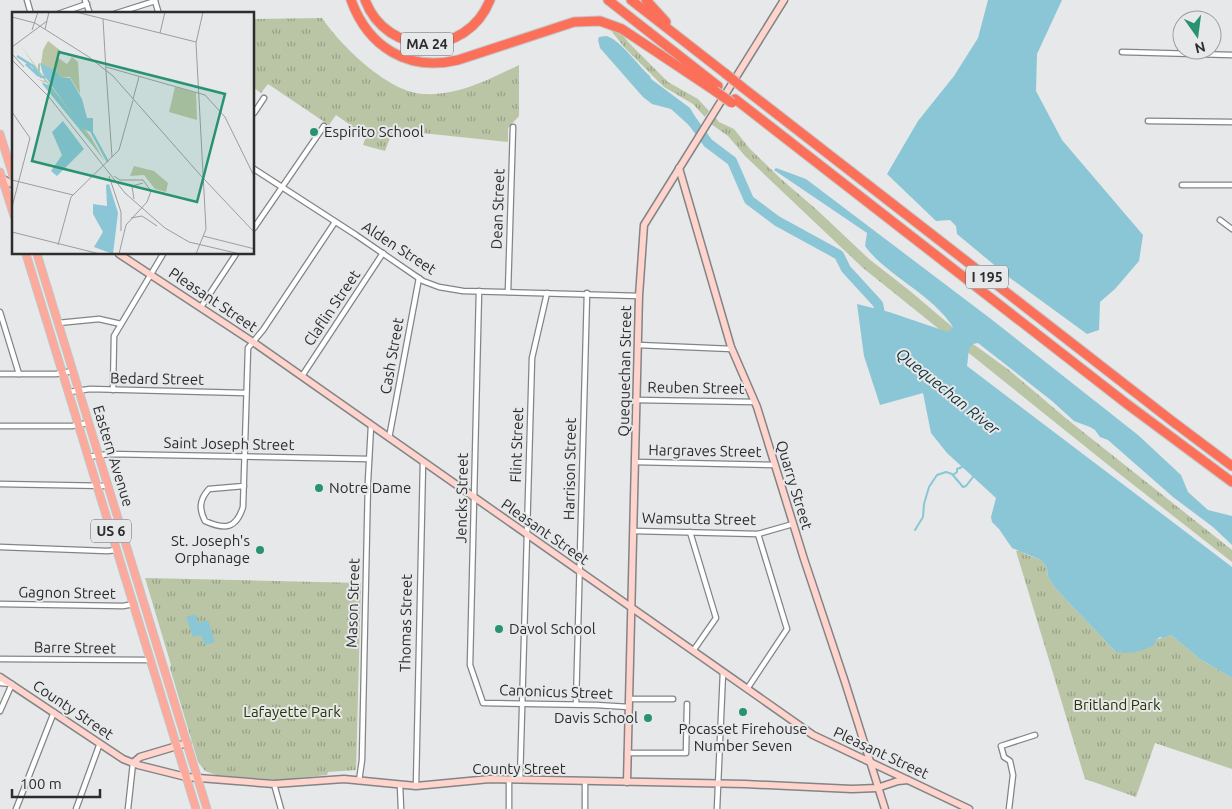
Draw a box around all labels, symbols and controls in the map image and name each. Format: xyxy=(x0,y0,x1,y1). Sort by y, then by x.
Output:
north arrow xyxy=(1172,10,1222,60)
inset map xyxy=(12,12,255,255)
road number: MA 24 xyxy=(401,33,453,56)
text: N xyxy=(1193,39,1207,57)
place label: Espirito School xyxy=(324,123,424,140)
marker: Espirito School xyxy=(308,126,320,138)
street label: Dean Street xyxy=(488,168,507,249)
street label: Alden Street xyxy=(359,217,439,278)
street label: Pleasant Street xyxy=(166,264,261,335)
street label: Claflin Street xyxy=(300,266,363,349)
road number: I 195 xyxy=(966,266,1008,288)
street label: Quequechan Street xyxy=(615,305,634,437)
street label: Cash Street xyxy=(376,316,407,395)
water label: Quequechan River xyxy=(892,344,1004,439)
street label: Bedard Street xyxy=(110,369,204,388)
street label: Reuben Street xyxy=(647,378,745,397)
street label: Eastern Avenue xyxy=(90,403,137,509)
street label: Flint Street xyxy=(507,407,526,483)
street label: Harrison Street xyxy=(560,418,579,520)
street label: Saint Joseph Street xyxy=(164,434,295,453)
street label: Quarry Street xyxy=(773,438,816,532)
street label: Hargraves Street xyxy=(648,441,762,460)
street label: Jencks Street xyxy=(452,452,471,543)
place label: Notre Dame xyxy=(329,479,411,496)
marker: Notre Dame xyxy=(313,482,325,494)
street label: Pleasant Street xyxy=(498,495,592,568)
street label: Wamsutta Street xyxy=(642,509,756,528)
road number: US 6 xyxy=(91,520,131,542)
place label: St. Joseph's Orphanage xyxy=(171,532,250,566)
marker: St. Joseph's Orphanage xyxy=(254,544,266,556)
street label: Mason Street xyxy=(342,558,363,648)
street label: Thomas Street xyxy=(396,574,415,672)
street label: Gagnon Street xyxy=(18,583,116,602)
place label: Davol School xyxy=(509,620,596,637)
marker: Davol School xyxy=(493,623,505,635)
street label: Barre Street xyxy=(34,638,116,657)
street label: County Street xyxy=(30,676,117,743)
street label: Canonicus Street xyxy=(499,681,613,702)
park label: Britland Park xyxy=(1073,696,1161,713)
park label: Lafayette Park xyxy=(243,703,341,720)
marker: Pocasset Firehouse Number Seven xyxy=(737,706,749,718)
place label: Davis School xyxy=(554,709,638,726)
marker: Davis School xyxy=(642,712,654,724)
place label: Pocasset Firehouse Number Seven xyxy=(678,720,808,754)
street label: Pleasant Street xyxy=(831,723,932,782)
street label: County Street xyxy=(472,760,566,777)
scale bar xyxy=(12,766,100,798)
text: 100 m xyxy=(20,775,62,792)

